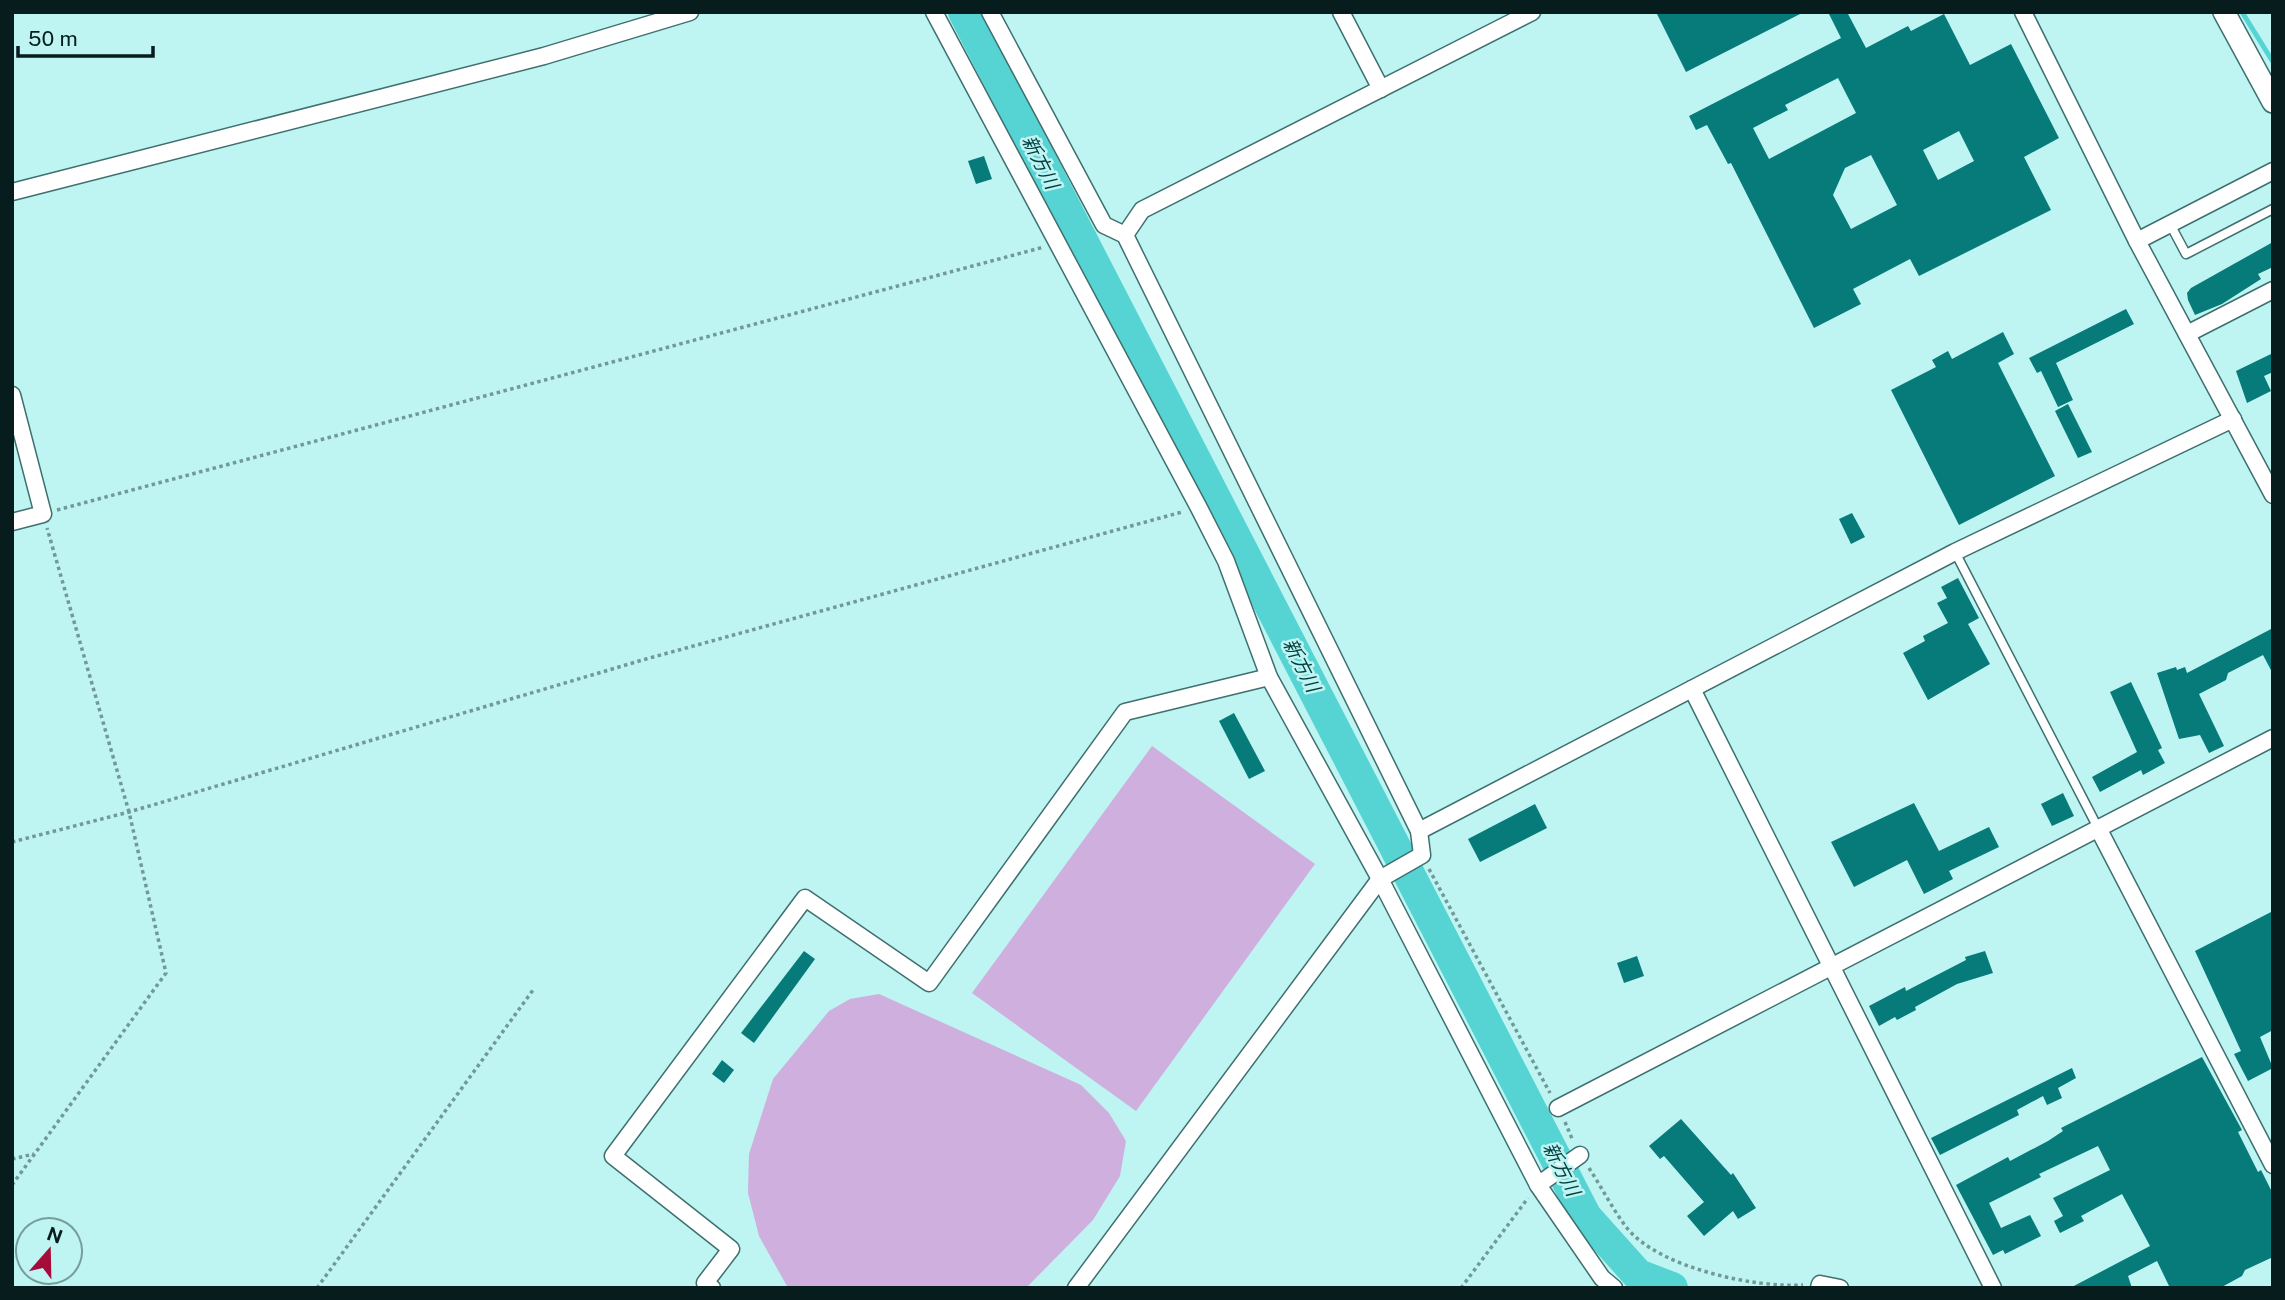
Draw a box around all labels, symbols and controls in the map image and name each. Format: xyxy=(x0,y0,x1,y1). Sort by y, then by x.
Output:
scale bar xyxy=(18,14,152,58)
text: 50 m xyxy=(28,26,78,51)
water label: 新方川 xyxy=(1018,132,1065,194)
water label: 新方川 xyxy=(1279,635,1326,697)
water label: 新方川 xyxy=(1539,1139,1586,1201)
north arrow xyxy=(14,1216,84,1286)
text: N xyxy=(44,1222,66,1248)

